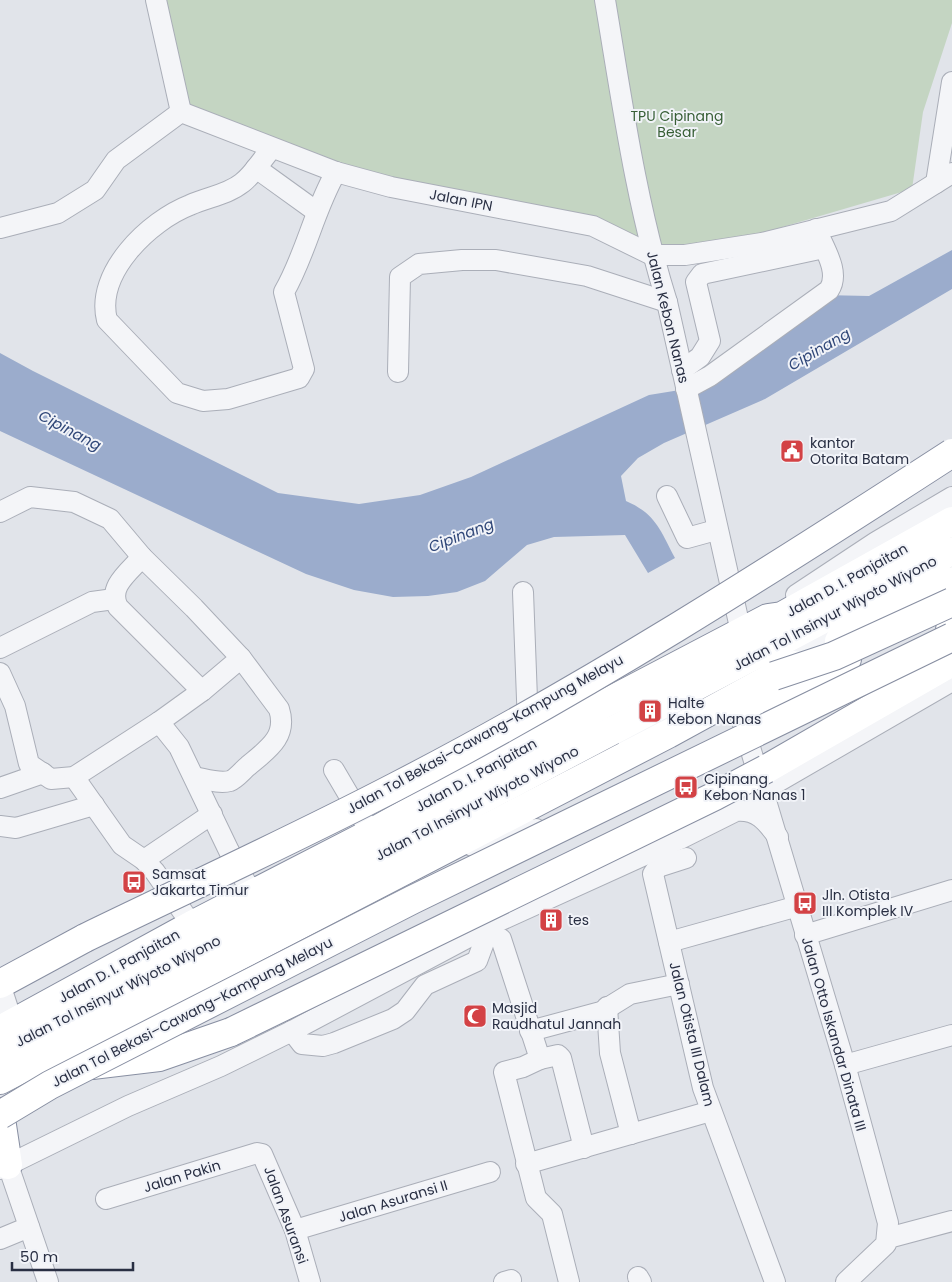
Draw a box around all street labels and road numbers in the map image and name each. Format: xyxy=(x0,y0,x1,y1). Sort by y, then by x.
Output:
street label: Jalan IPN xyxy=(428,184,494,216)
street label: Jalan Kebon Nanas xyxy=(642,249,694,385)
street label: Jalan D. I. Panjaitan xyxy=(783,538,911,622)
street label: Jalan Tol Insinyur Wiyoto Wiyono xyxy=(730,551,940,675)
street label: Jalan Tol Bekasi–Cawang–Kampung Melayu xyxy=(343,649,627,819)
street label: Jalan D. I. Panjaitan xyxy=(412,733,540,817)
street label: Jalan Tol Insinyur Wiyoto Wiyono xyxy=(372,741,582,865)
street label: Jalan D. I. Panjaitan xyxy=(55,924,183,1008)
street label: Jalan Tol Insinyur Wiyoto Wiyono xyxy=(12,930,224,1052)
street label: Jalan Tol Bekasi–Cawang–Kampung Melayu xyxy=(48,932,336,1092)
street label: Jalan Otto Iskandar Dinata III xyxy=(797,935,871,1133)
street label: Jalan Otista III Dalam xyxy=(664,960,720,1108)
street label: Jalan Pakin xyxy=(141,1155,223,1197)
street label: Jalan Asuransi xyxy=(259,1163,313,1267)
street label: Jalan Asuransi II xyxy=(336,1175,450,1227)

